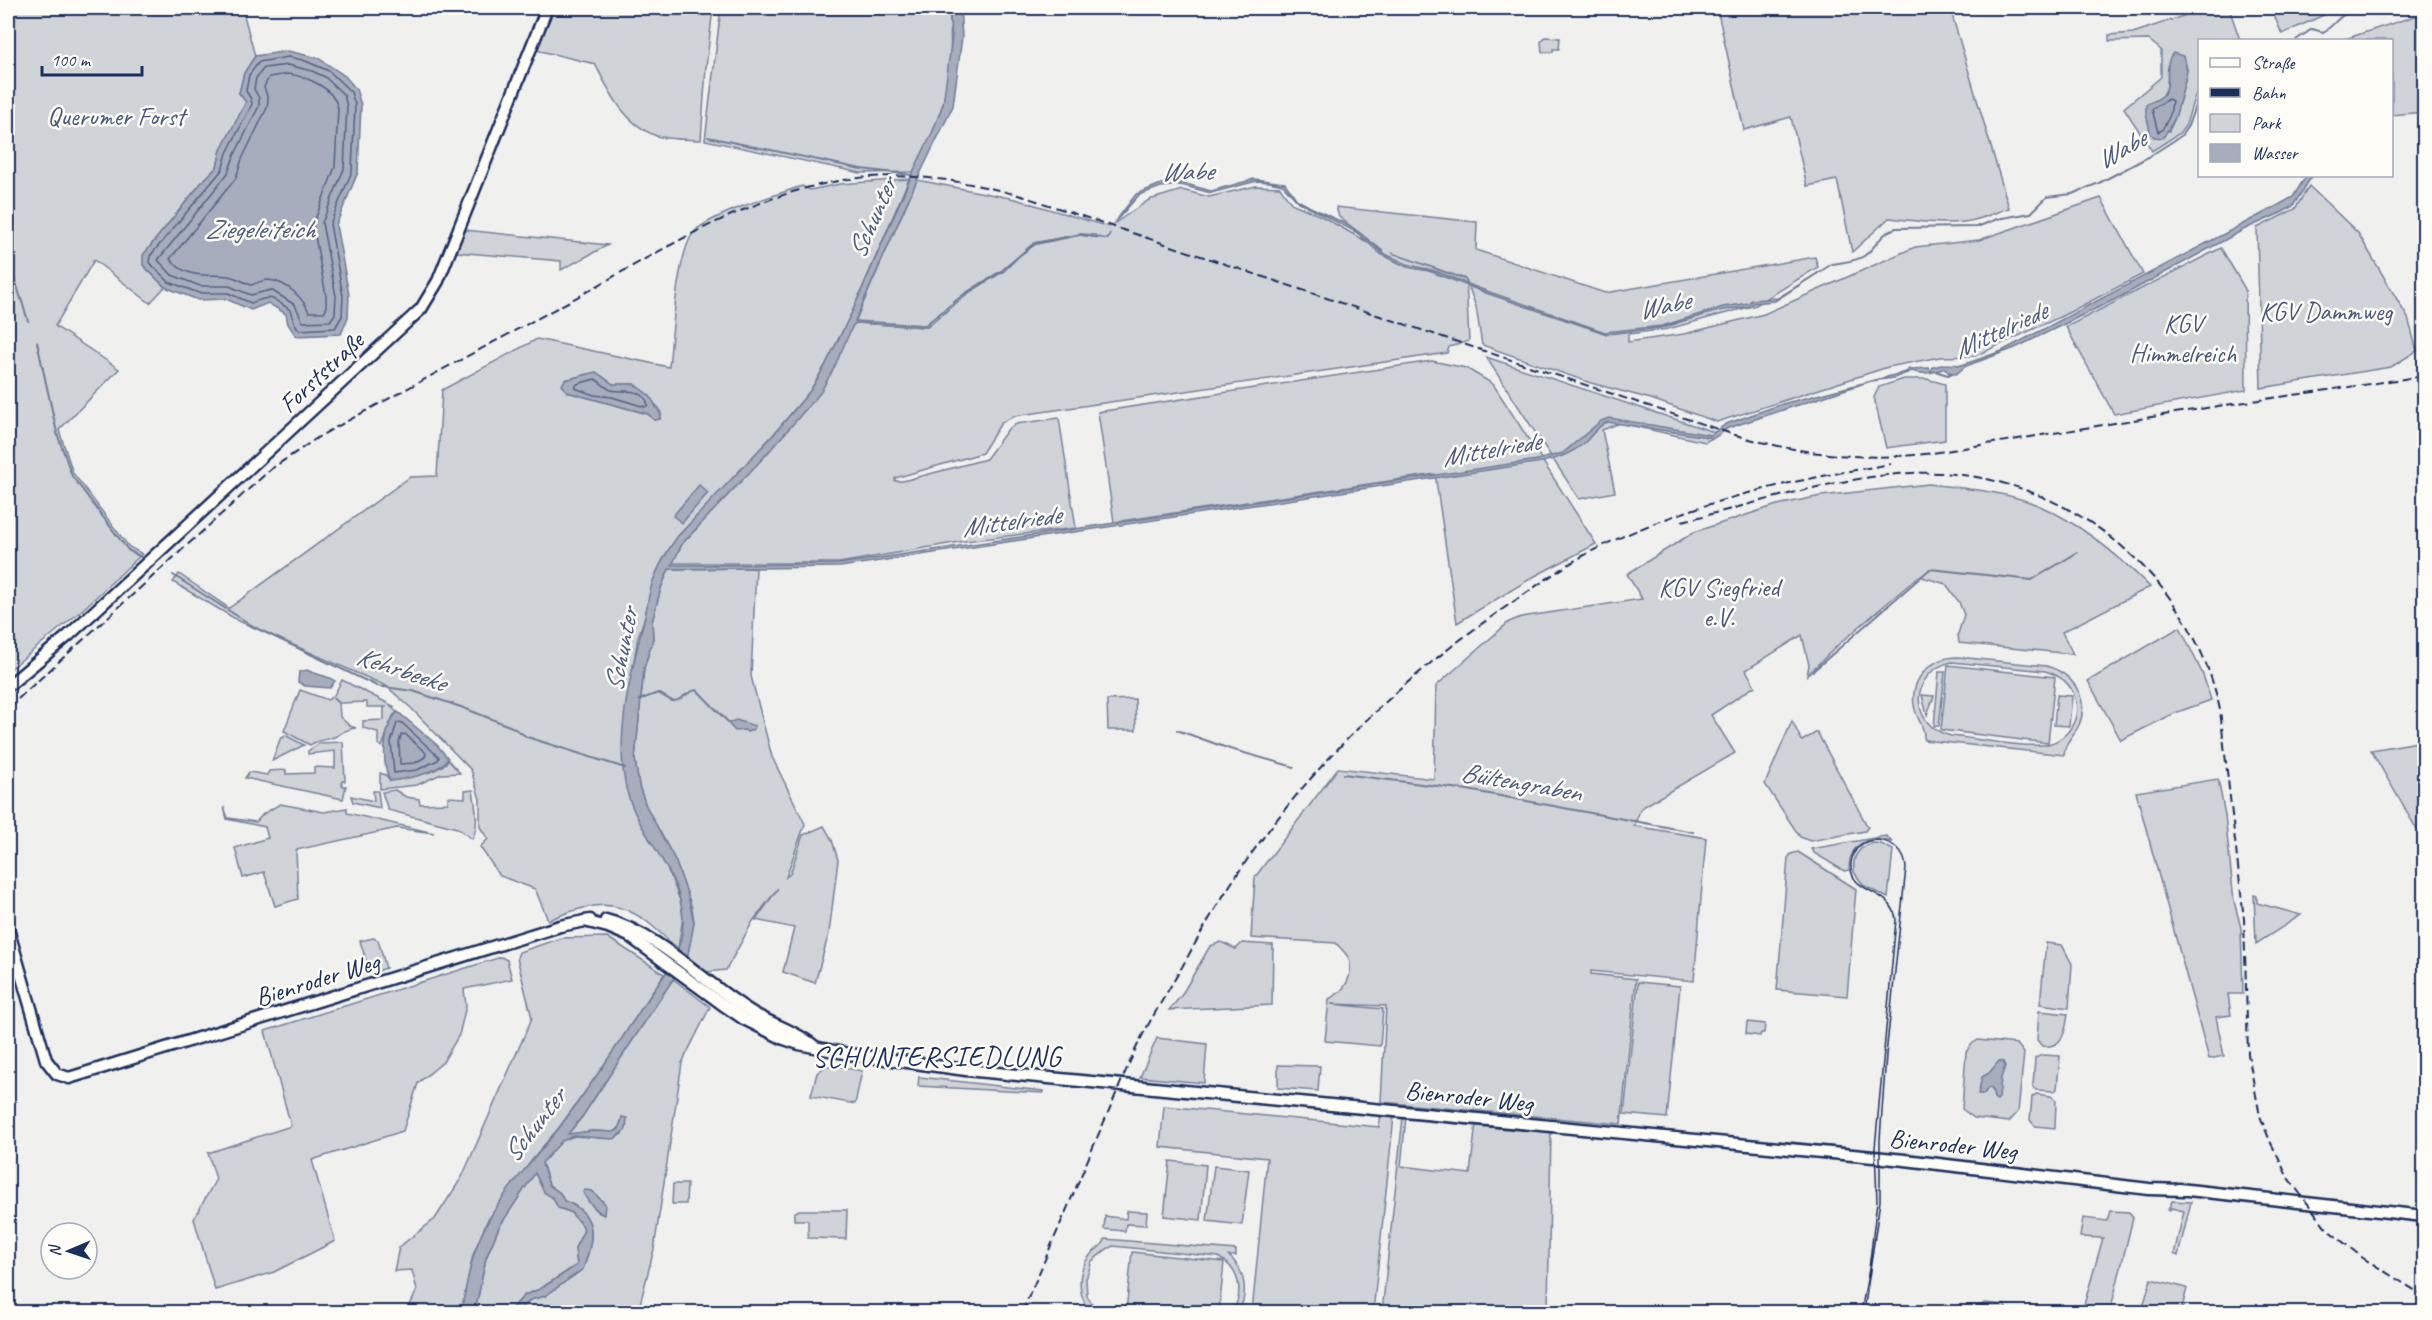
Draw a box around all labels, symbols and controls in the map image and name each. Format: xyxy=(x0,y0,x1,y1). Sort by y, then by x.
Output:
scale bar xyxy=(42,39,142,77)
legend xyxy=(2198,39,2393,177)
text: 100 m xyxy=(51,49,92,71)
text: Straße xyxy=(2252,52,2296,74)
text: Bahn xyxy=(2252,82,2287,104)
park label: Querumer Forst xyxy=(47,100,188,133)
text: Park xyxy=(2252,112,2282,134)
water label: Wabe xyxy=(2090,120,2156,176)
text: Wasser xyxy=(2252,142,2299,164)
water label: Wabe xyxy=(1161,153,1217,188)
water label: Schunter xyxy=(839,169,906,263)
water label: Ziegeleiteich xyxy=(205,212,316,246)
water label: Wabe xyxy=(1635,282,1697,327)
water label: Mittelriede xyxy=(1948,292,2056,366)
park label: KGV Dammweg xyxy=(2260,295,2394,328)
park label: KGV Himmelreich xyxy=(2130,307,2238,370)
street label: Forststraße xyxy=(272,323,373,420)
water label: Mittelriede xyxy=(1439,423,1547,474)
water label: Mittelriede xyxy=(960,497,1067,545)
park label: KGV Siegfried e.V. xyxy=(1659,571,1783,634)
water label: Schunter xyxy=(596,601,647,694)
water label: Kehrbeeke xyxy=(352,639,454,701)
water label: Bültengraben xyxy=(1458,755,1585,810)
street label: Bienroder Weg xyxy=(251,944,385,1014)
district label: SCHUNTERSIEDLUNG xyxy=(812,1039,1064,1074)
street label: Bienroder Weg xyxy=(1404,1073,1536,1120)
water label: Schunter xyxy=(495,1078,576,1169)
street label: Bienroder Weg xyxy=(1888,1121,2020,1168)
north arrow xyxy=(39,1221,99,1281)
text: N xyxy=(45,1243,65,1257)

